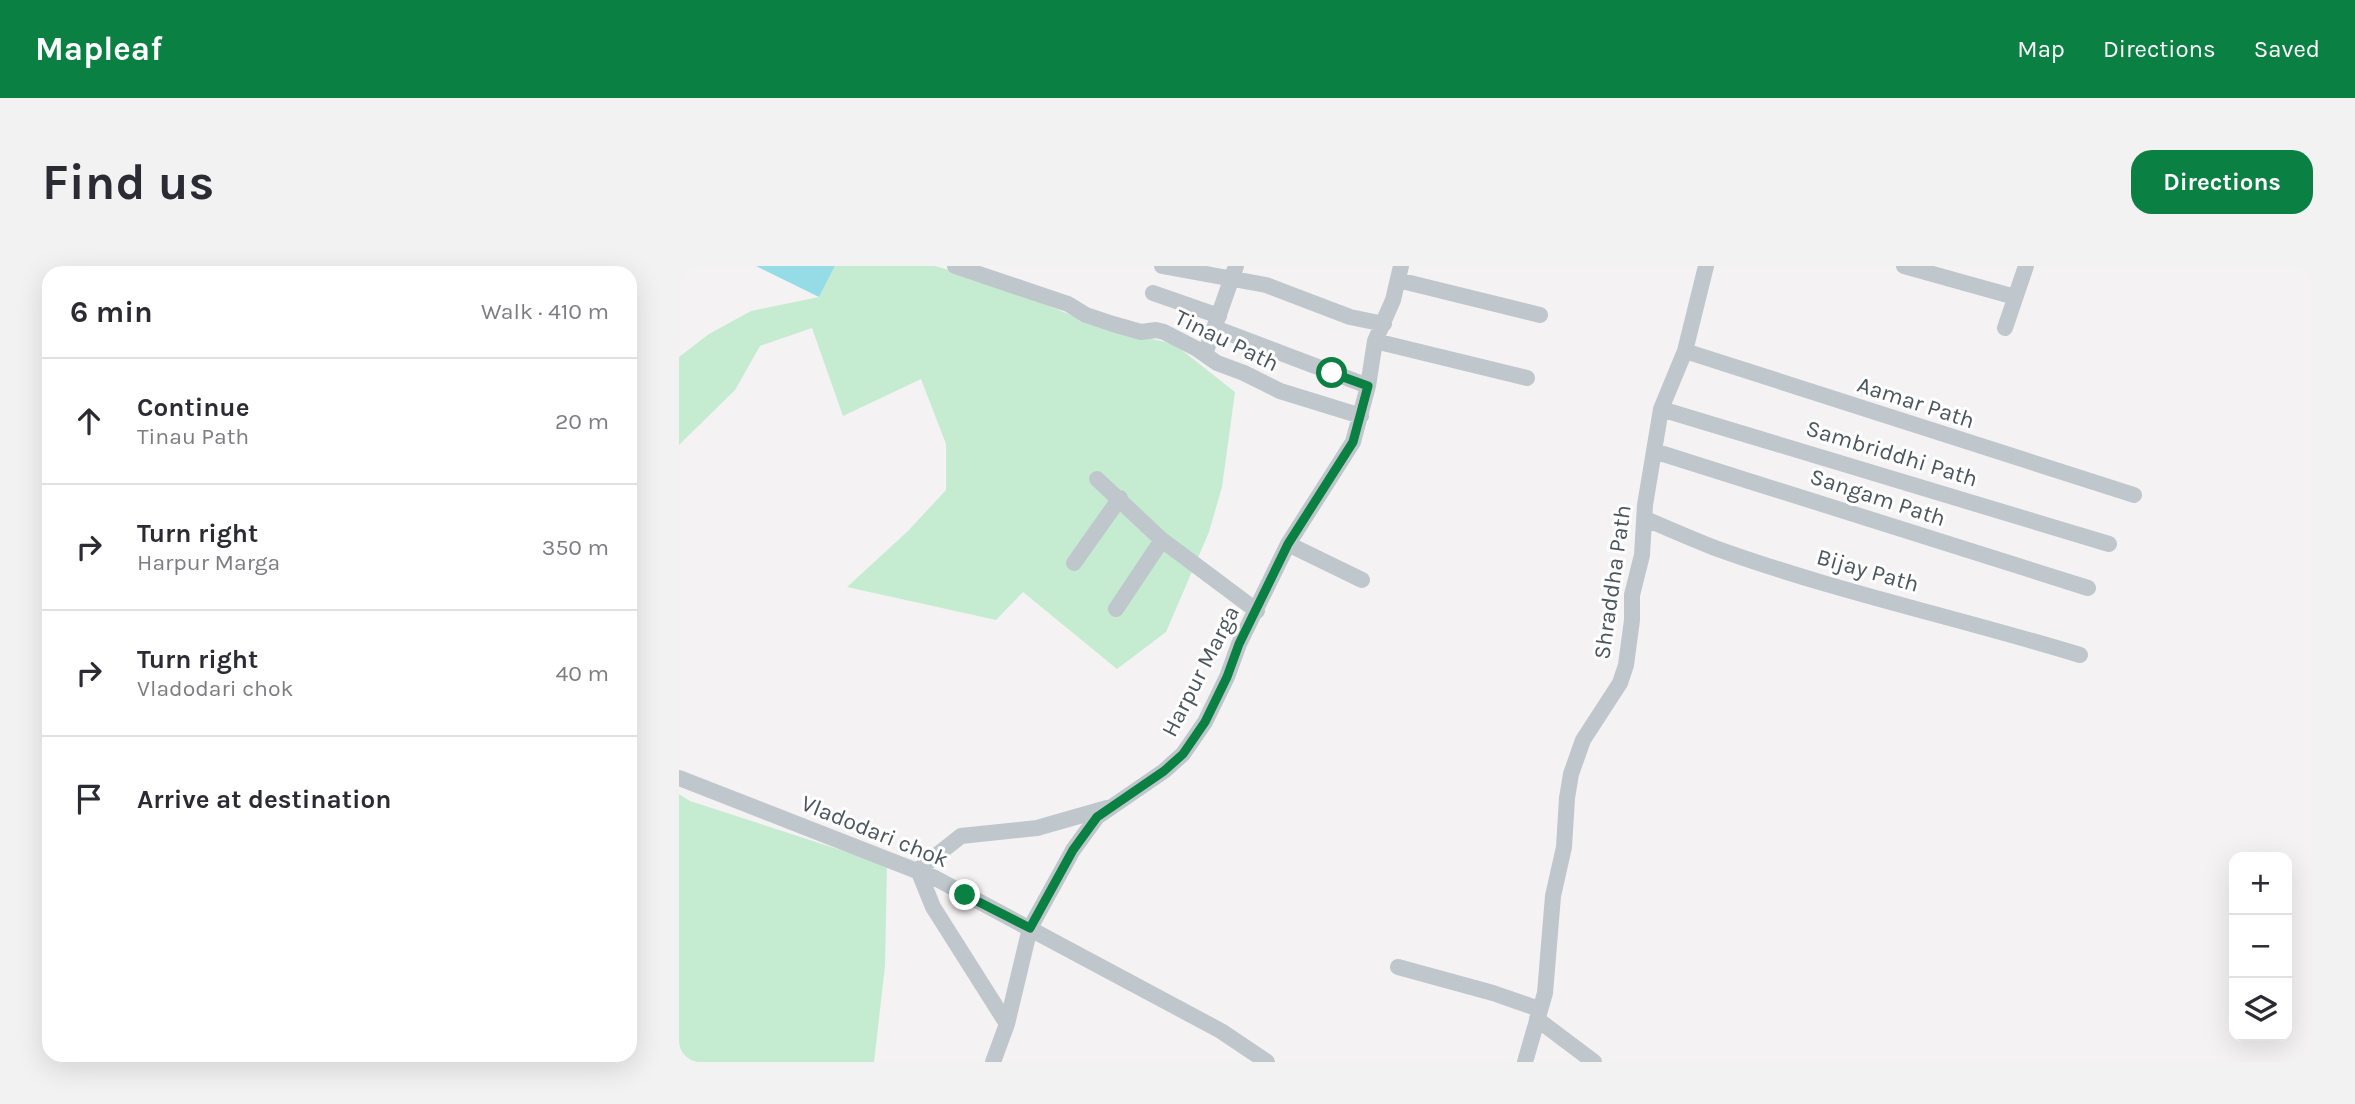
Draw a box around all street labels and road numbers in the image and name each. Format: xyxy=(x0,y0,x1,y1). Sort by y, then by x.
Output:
street label: Tinau Path xyxy=(1170,304,1283,377)
street label: Aamar Path xyxy=(1854,371,1978,434)
street label: Sambriddhi Path xyxy=(1803,415,1981,492)
street label: Sangam Path xyxy=(1807,463,1949,532)
street label: Shraddha Path xyxy=(1588,503,1637,661)
street label: Bijay Path xyxy=(1814,543,1922,598)
street label: Harpur Marga xyxy=(1156,601,1245,741)
street label: Vladodari chok xyxy=(797,790,952,873)

